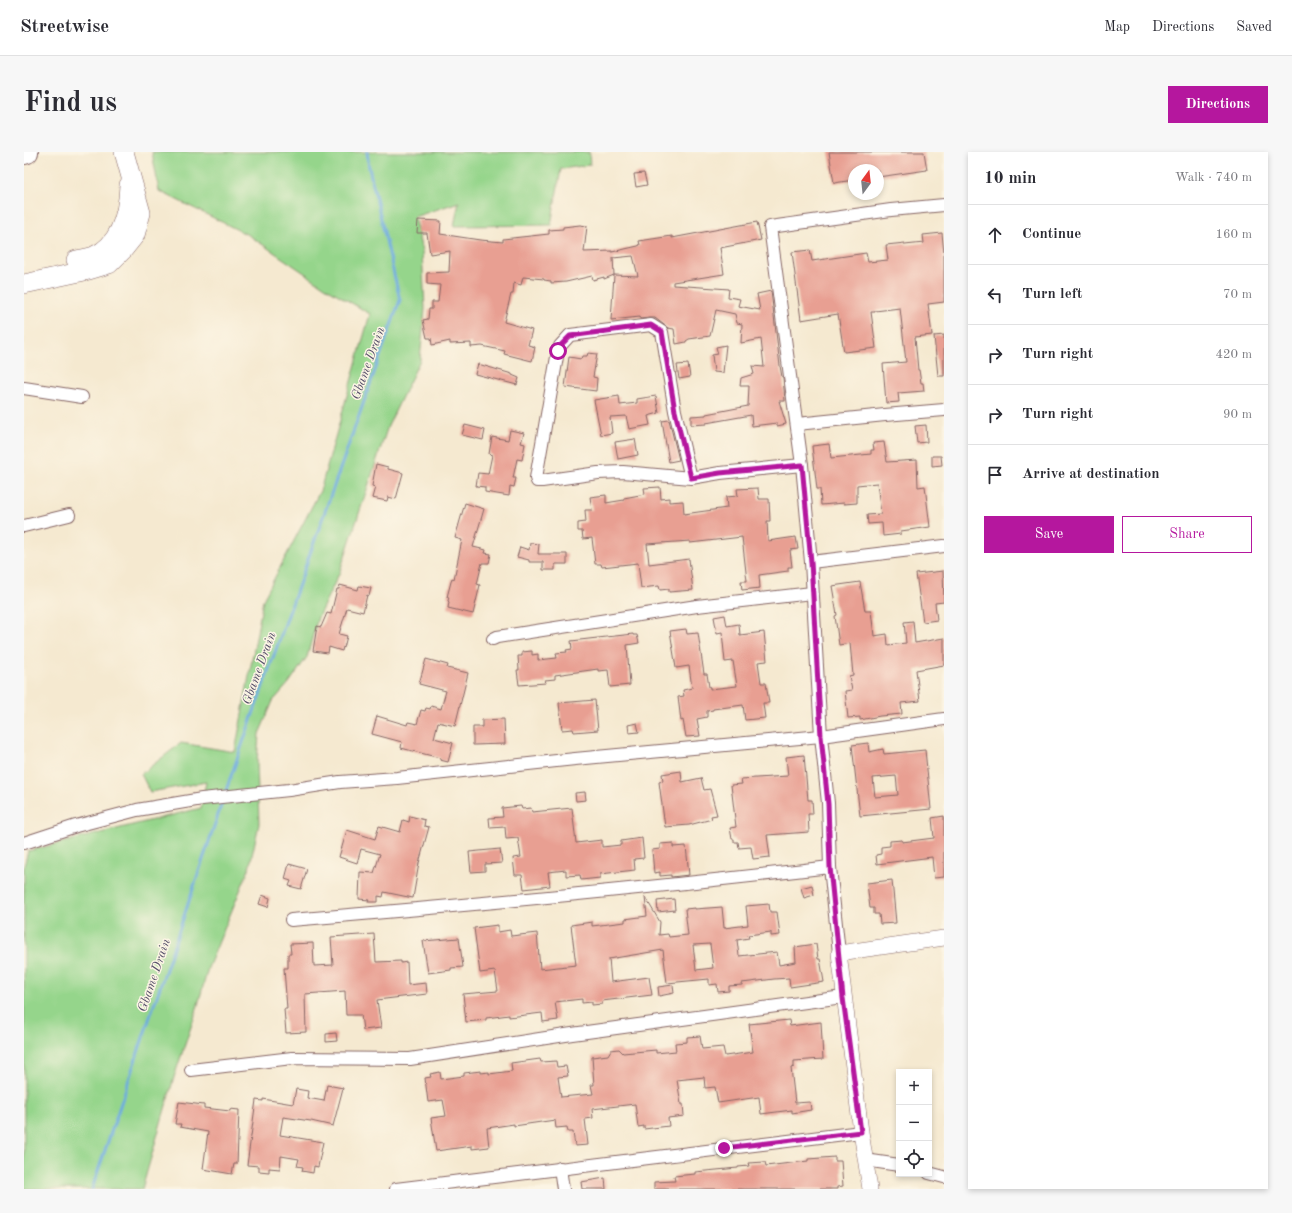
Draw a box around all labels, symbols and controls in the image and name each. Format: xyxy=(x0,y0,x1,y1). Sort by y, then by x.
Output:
text: Streetwise xyxy=(20,18,109,37)
text: Map xyxy=(1104,20,1130,34)
text: Directions xyxy=(1152,20,1214,34)
text: Saved xyxy=(1236,20,1272,34)
button: Directions xyxy=(1168,86,1268,123)
text: Find us xyxy=(24,90,117,118)
north arrow xyxy=(848,164,884,200)
text: 10 min xyxy=(984,170,1037,187)
text: Walk · 740 m xyxy=(1175,171,1252,184)
icon: ahead xyxy=(984,224,1006,246)
text: Continue xyxy=(1022,227,1081,242)
text: 160 m xyxy=(1215,228,1252,241)
icon: left xyxy=(984,284,1006,306)
text: Turn left xyxy=(1022,287,1082,302)
text: 70 m xyxy=(1223,288,1252,301)
water label: Gbame Drain xyxy=(349,325,388,402)
route start xyxy=(549,342,567,360)
icon: right xyxy=(984,344,1006,366)
text: Turn right xyxy=(1022,347,1093,362)
text: 420 m xyxy=(1215,348,1252,361)
icon: right xyxy=(984,404,1006,426)
text: Turn right xyxy=(1022,407,1093,422)
text: 90 m xyxy=(1223,408,1252,421)
icon: arrive xyxy=(984,464,1006,486)
text: Arrive at destination xyxy=(1022,467,1160,482)
button: Save xyxy=(984,516,1114,553)
button: Share xyxy=(1122,516,1252,553)
water label: Gbame Drain xyxy=(240,630,279,707)
water label: Gbame Drain xyxy=(136,937,173,1014)
map controls xyxy=(896,1069,932,1177)
button: + xyxy=(896,1069,932,1105)
button: − xyxy=(896,1105,932,1141)
route end xyxy=(715,1139,733,1157)
button: locate xyxy=(896,1141,932,1177)

